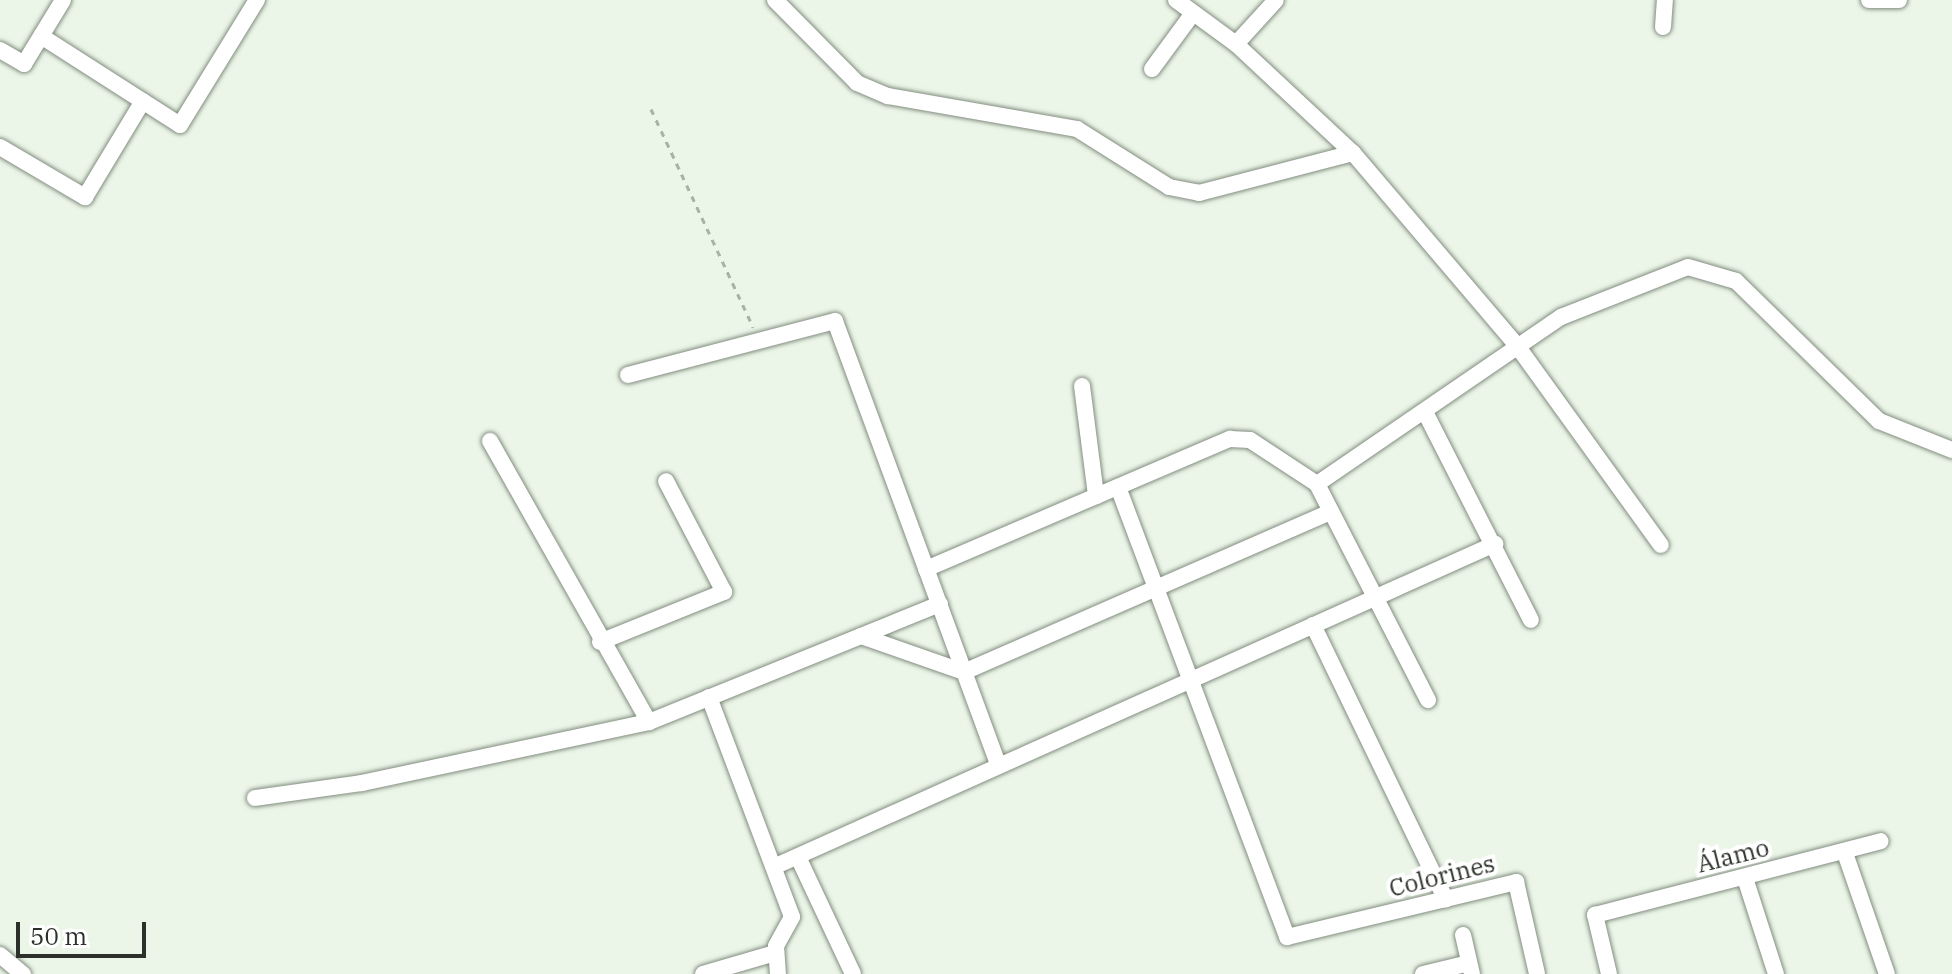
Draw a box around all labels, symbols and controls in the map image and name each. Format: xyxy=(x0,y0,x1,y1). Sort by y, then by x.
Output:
street label: Álamo xyxy=(1694,833,1772,879)
street label: Colorines xyxy=(1386,849,1498,903)
scale bar xyxy=(20,906,150,956)
text: 50 m xyxy=(30,920,87,952)

